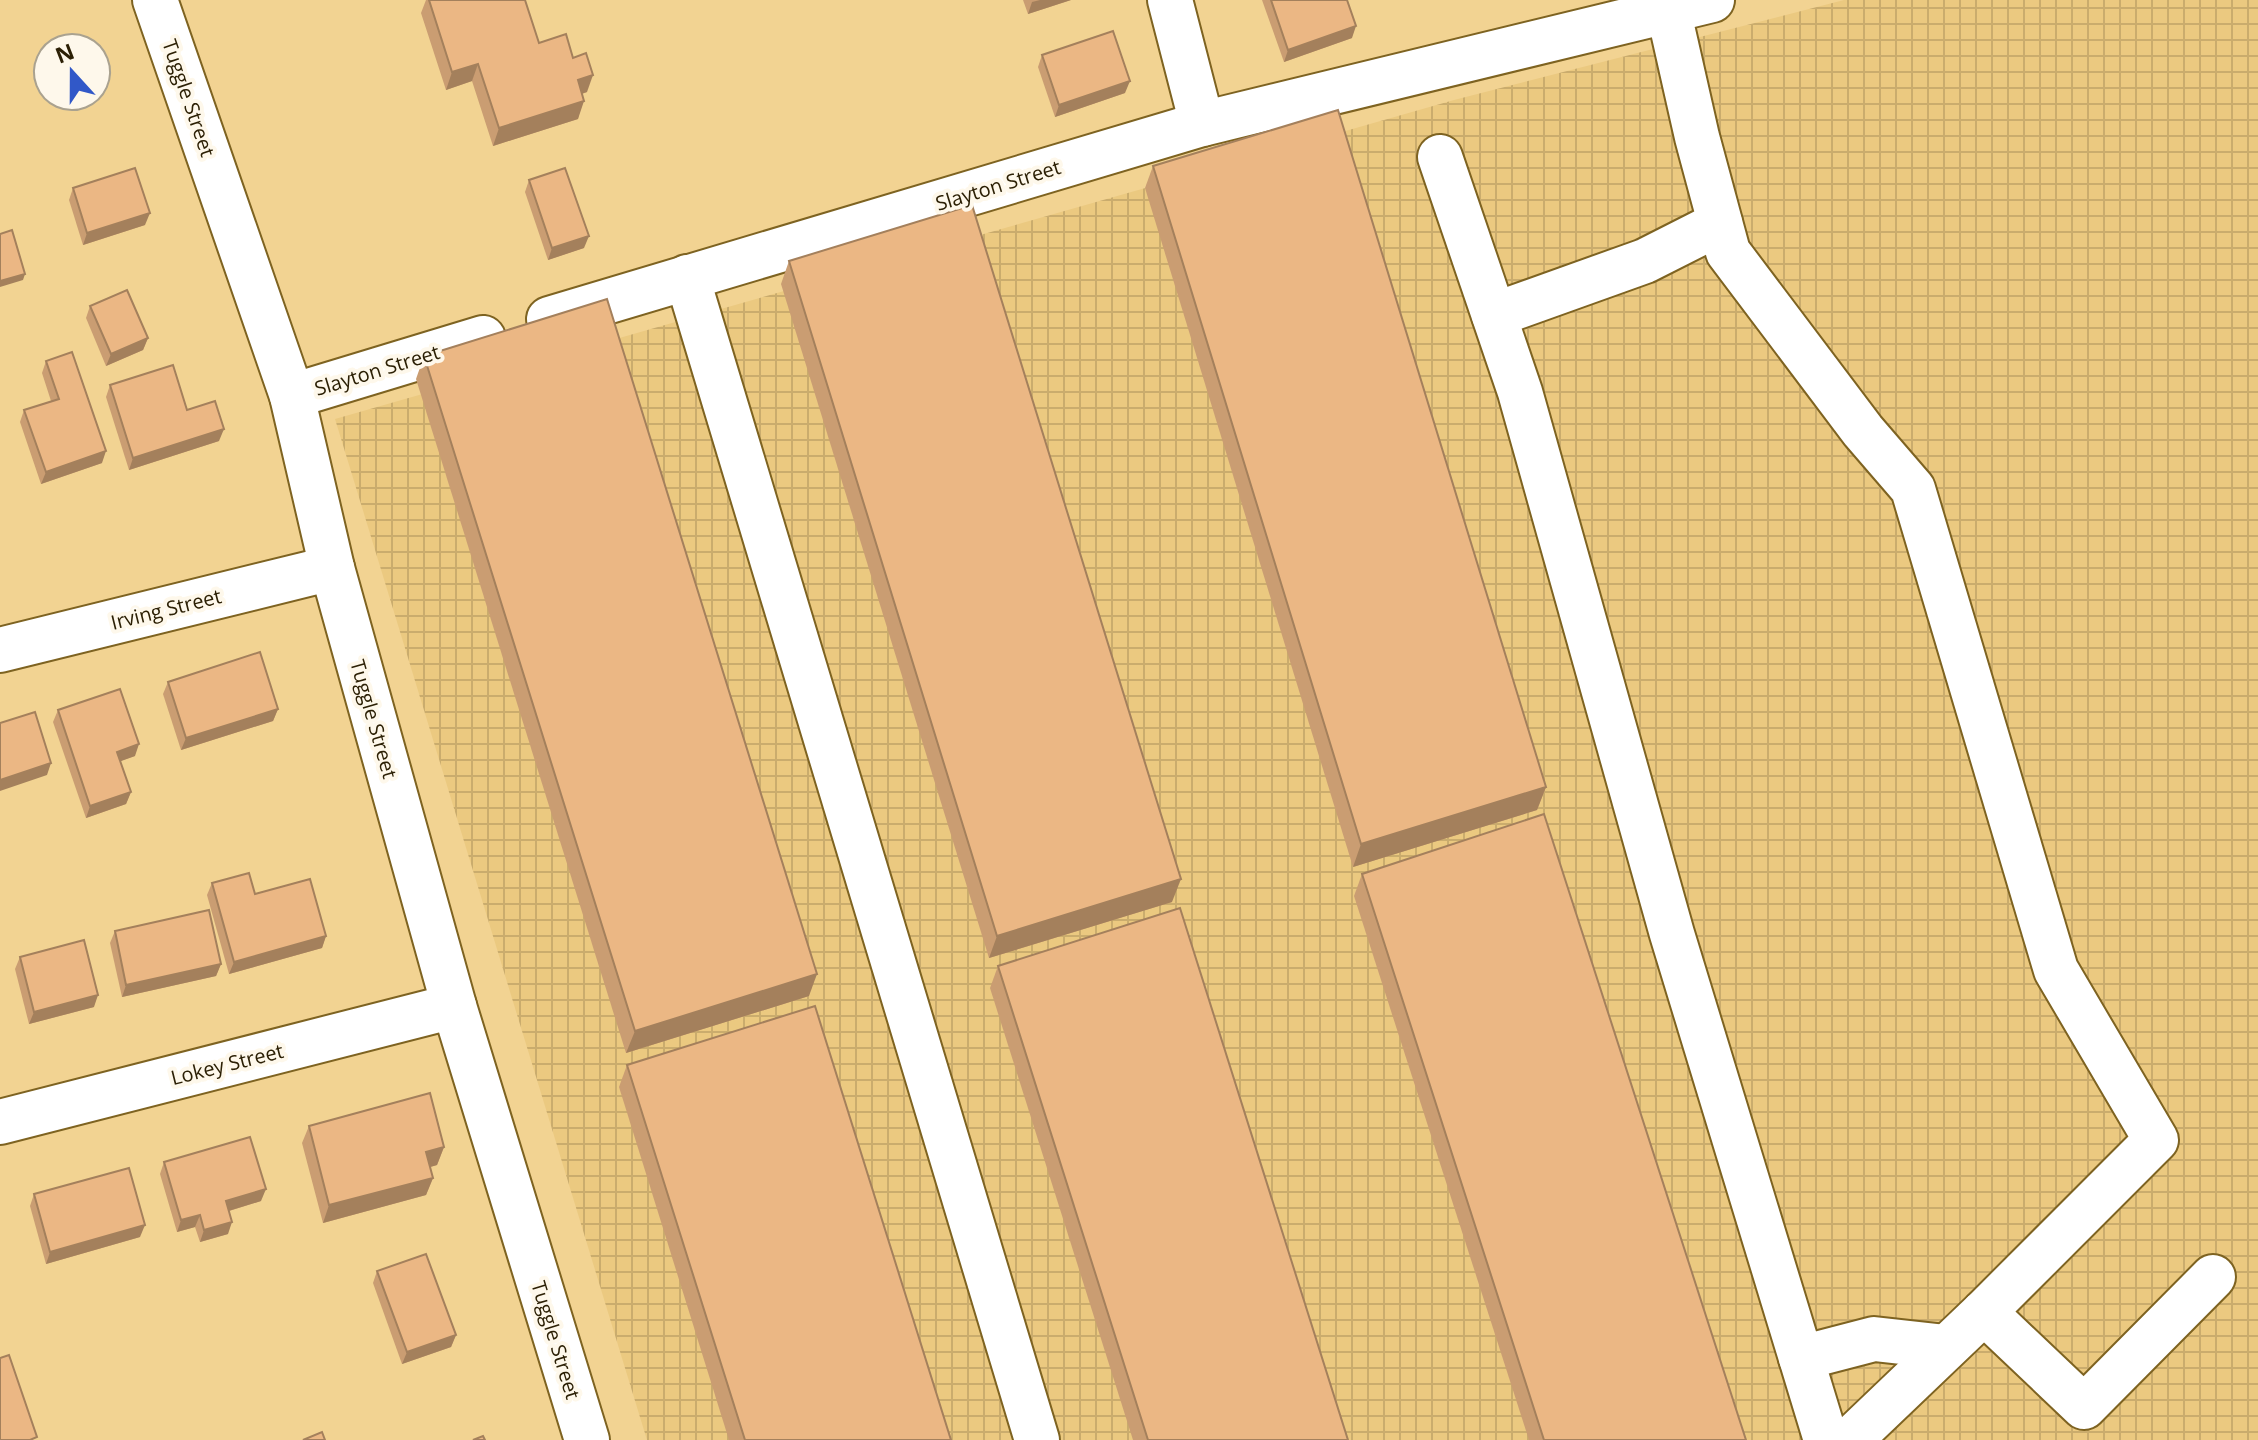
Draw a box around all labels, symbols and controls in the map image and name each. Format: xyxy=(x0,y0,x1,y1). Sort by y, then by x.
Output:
north arrow xyxy=(32,32,112,112)
text: N xyxy=(51,35,78,70)
street label: Tuggle Street xyxy=(156,36,222,160)
street label: Slayton Street xyxy=(932,153,1064,217)
street label: Slayton Street xyxy=(311,338,443,402)
street label: Irving Street xyxy=(108,582,224,636)
street label: Tuggle Street xyxy=(344,656,404,782)
street label: Lokey Street xyxy=(168,1037,286,1091)
street label: Tuggle Street xyxy=(525,1278,587,1402)

